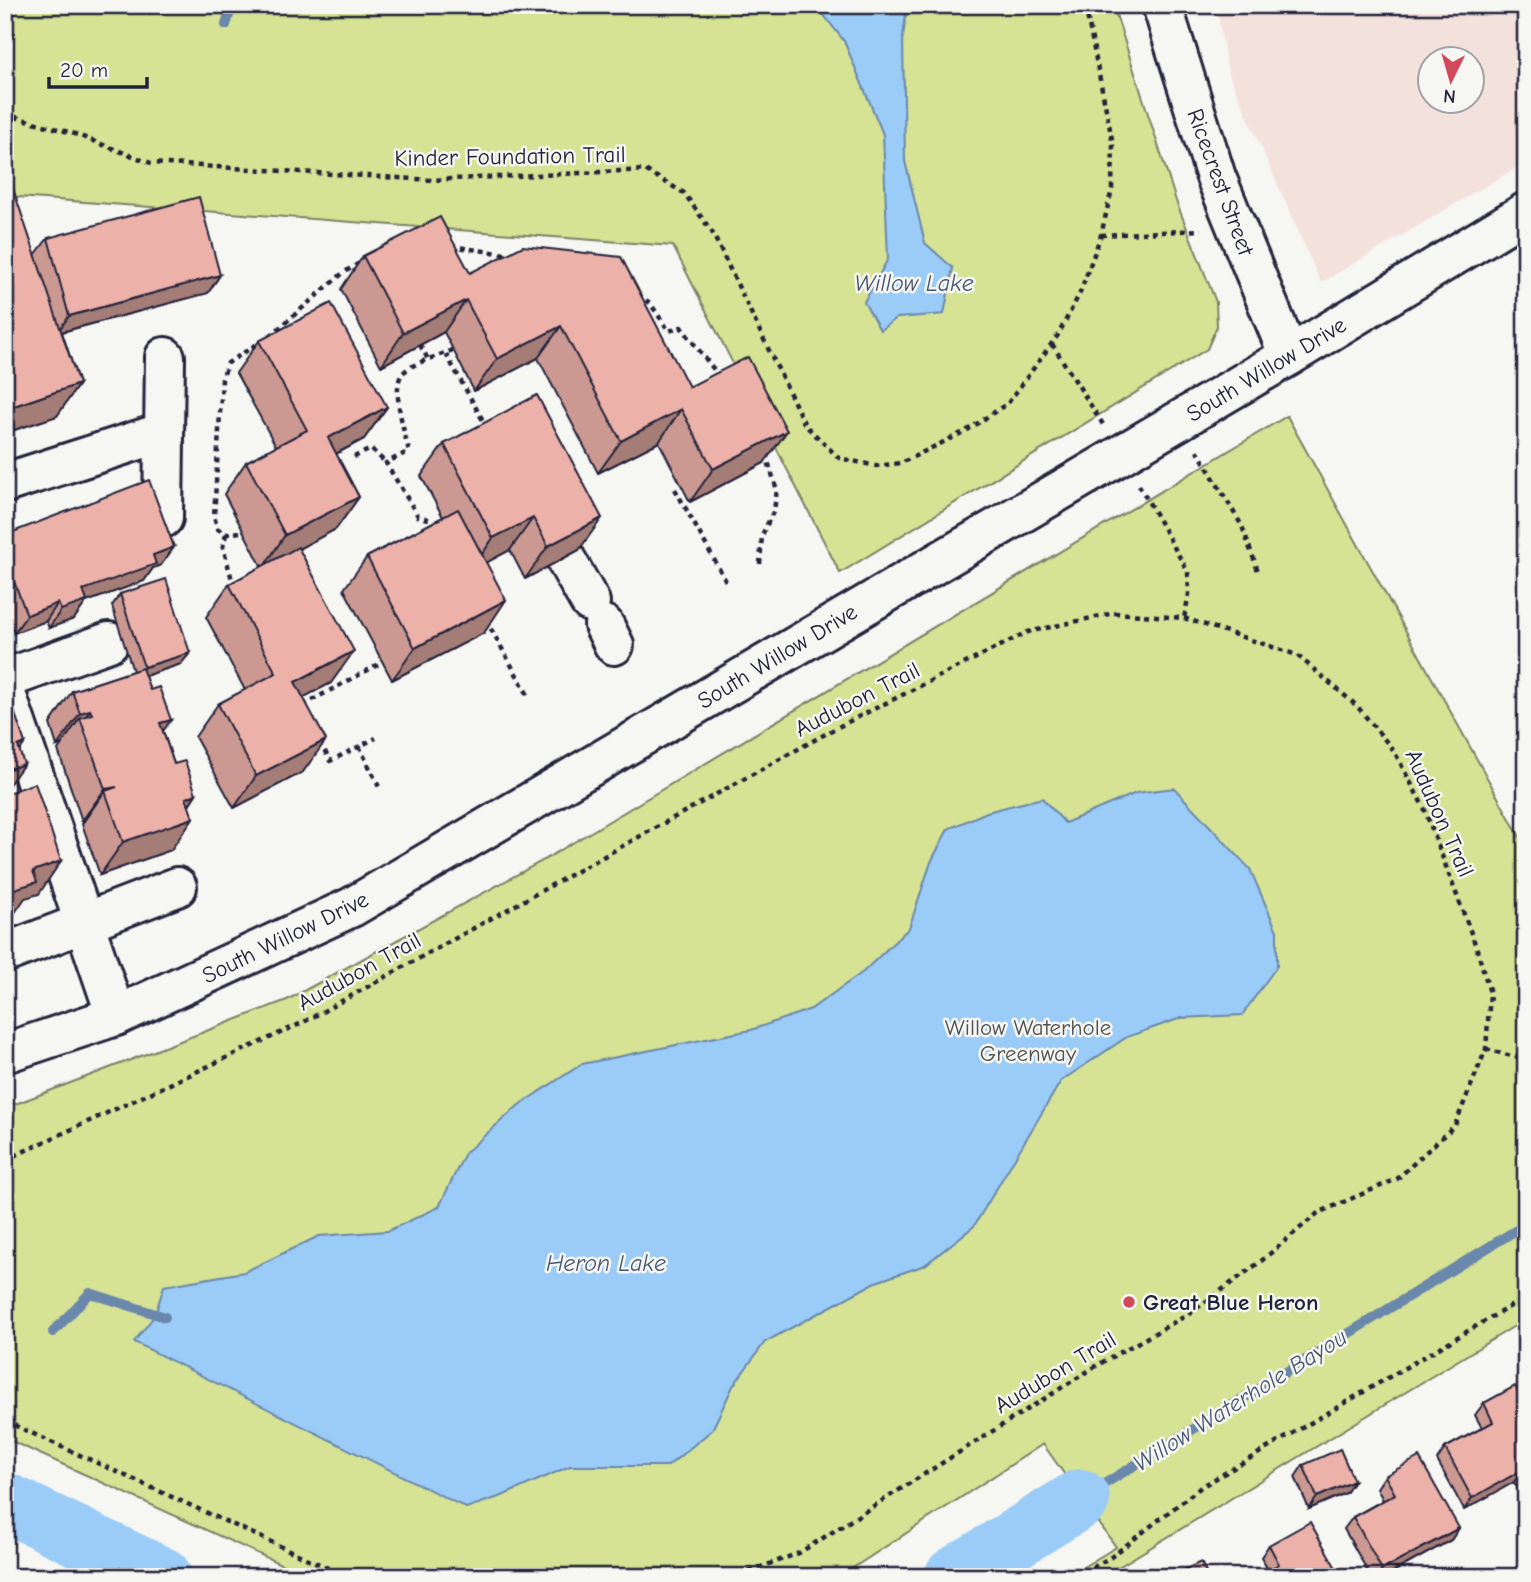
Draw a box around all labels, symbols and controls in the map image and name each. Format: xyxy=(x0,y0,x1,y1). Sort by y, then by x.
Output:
scale bar xyxy=(49,46,147,90)
north arrow xyxy=(1416,46,1486,116)
text: 20 m xyxy=(60,58,108,82)
text: N xyxy=(1442,84,1457,107)
street label: Ricecrest Street xyxy=(1181,105,1260,261)
street label: Kinder Foundation Trail xyxy=(394,141,626,172)
water label: Willow Lake xyxy=(854,269,974,297)
street label: South Willow Drive xyxy=(1182,311,1351,428)
street label: South Willow Drive xyxy=(693,598,862,715)
street label: Audubon Trail xyxy=(790,656,924,743)
street label: Audubon Trail xyxy=(1399,745,1480,881)
street label: South Willow Drive xyxy=(198,886,373,989)
street label: Audubon Trail xyxy=(293,926,426,1016)
park label: Willow Waterhole Greenway xyxy=(945,1014,1111,1067)
water label: Heron Lake xyxy=(546,1249,666,1277)
place label: Great Blue Heron xyxy=(1143,1289,1318,1316)
marker: Great Blue Heron xyxy=(1121,1294,1137,1310)
water label: Willow Waterhole Bayou xyxy=(1128,1323,1352,1477)
street label: Audubon Trail xyxy=(990,1326,1121,1419)

